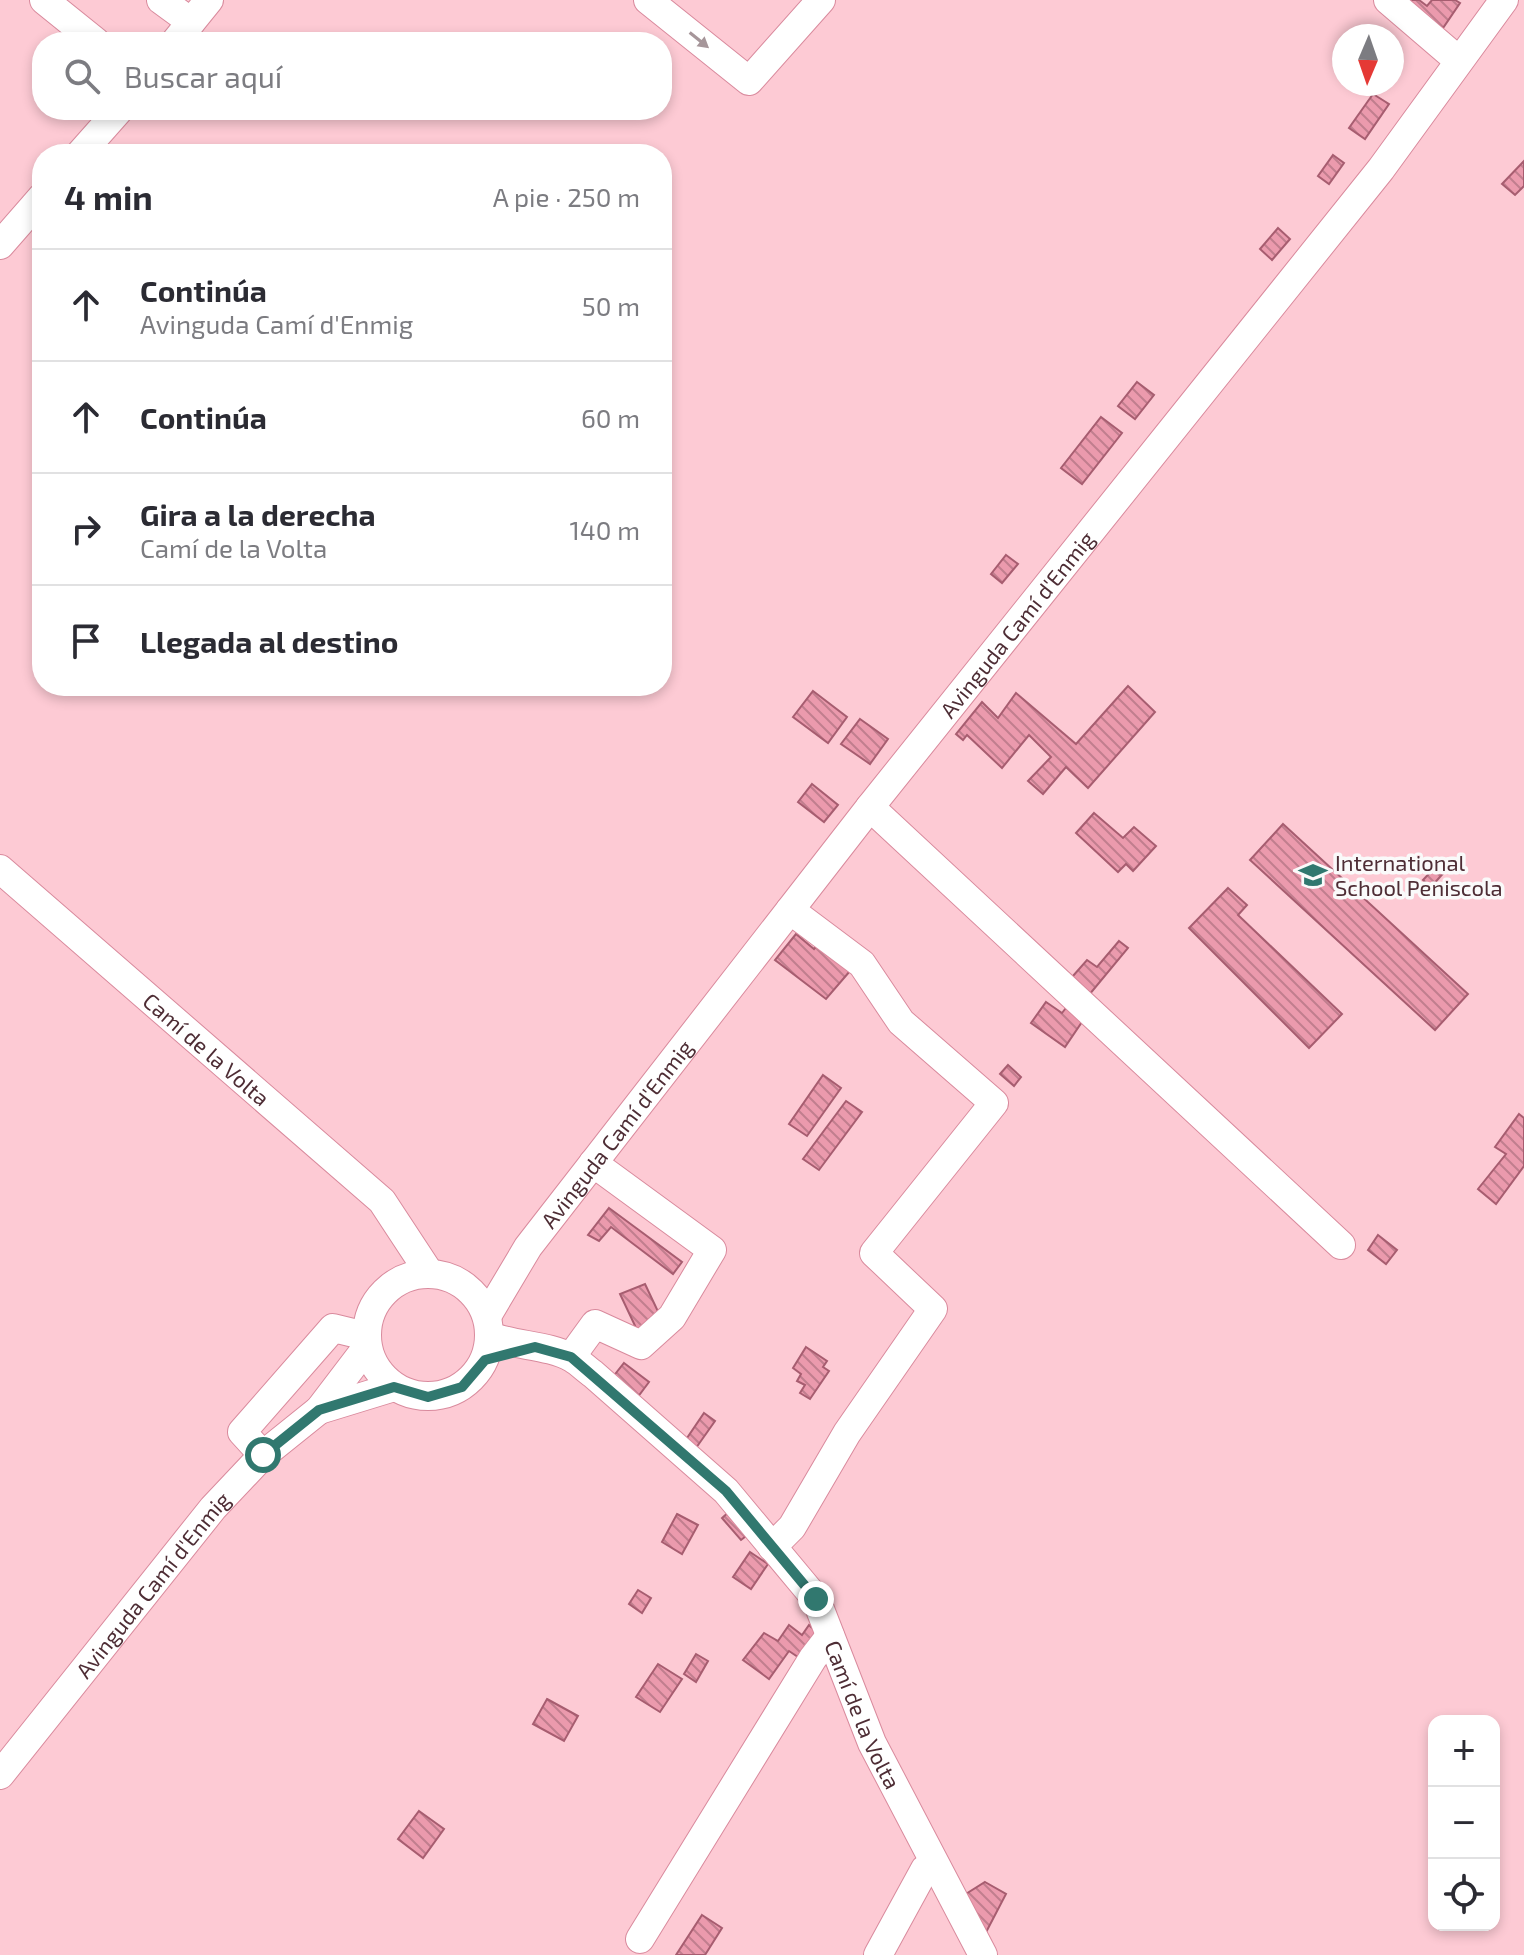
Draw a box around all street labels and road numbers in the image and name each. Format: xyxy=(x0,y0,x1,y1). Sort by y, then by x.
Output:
street label: Avinguda Camí d'Enmig xyxy=(934,526,1099,722)
street label: Camí de la Volta xyxy=(138,987,275,1111)
street label: Avinguda Camí d'Enmig xyxy=(535,1034,697,1233)
street label: Avinguda Camí d'Enmig xyxy=(70,1486,235,1683)
street label: Camí de la Volta xyxy=(820,1637,906,1793)

